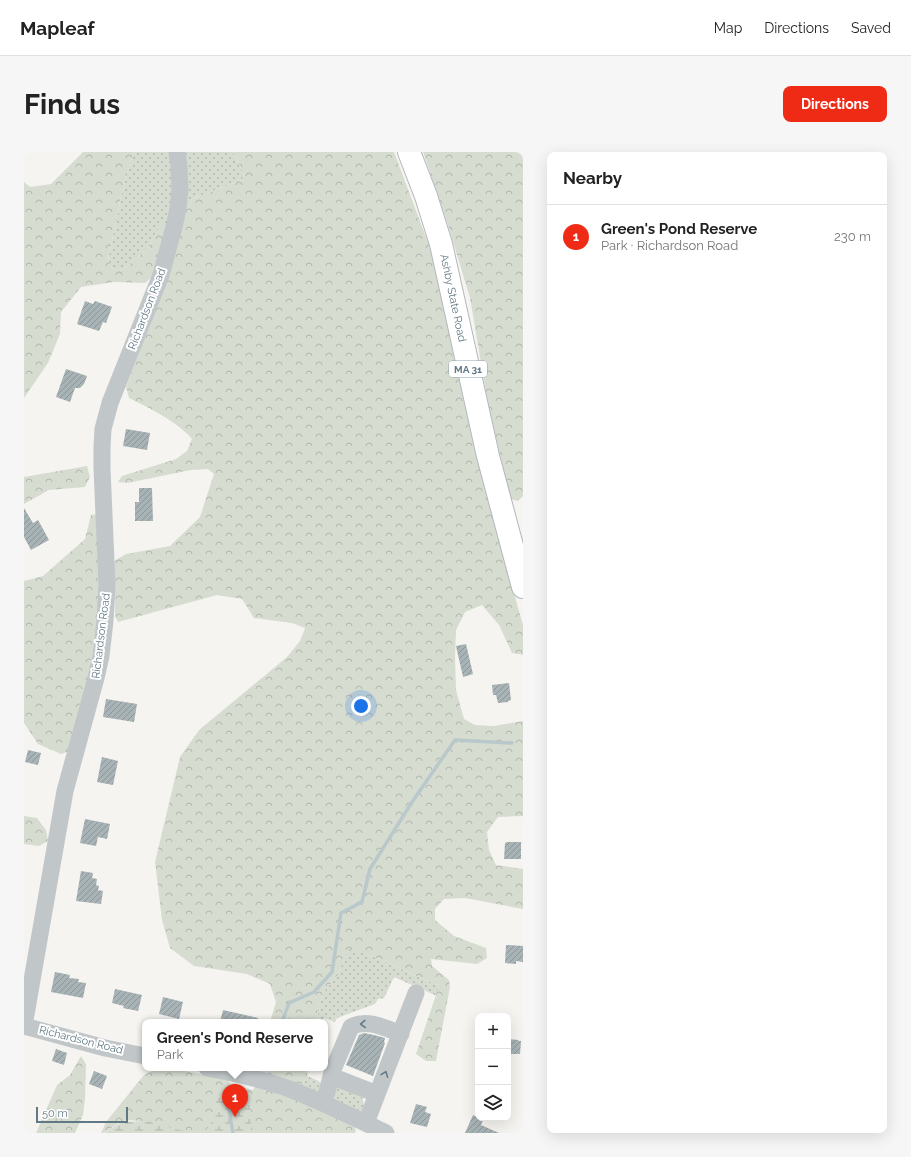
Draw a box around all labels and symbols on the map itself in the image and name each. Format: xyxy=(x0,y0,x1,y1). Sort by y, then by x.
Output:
street label: Ashby State Road xyxy=(437,253,469,343)
street label: Richardson Road xyxy=(126,266,169,351)
road number: MA 31 xyxy=(449,361,487,377)
street label: Richardson Road xyxy=(89,592,113,679)
your location xyxy=(351,696,371,716)
one-way arrow xyxy=(360,1020,366,1028)
street label: Richardson Road xyxy=(38,1023,124,1057)
one-way arrow xyxy=(381,1070,389,1077)
pin: 1 xyxy=(222,1084,248,1117)
scale bar xyxy=(36,1105,128,1124)

